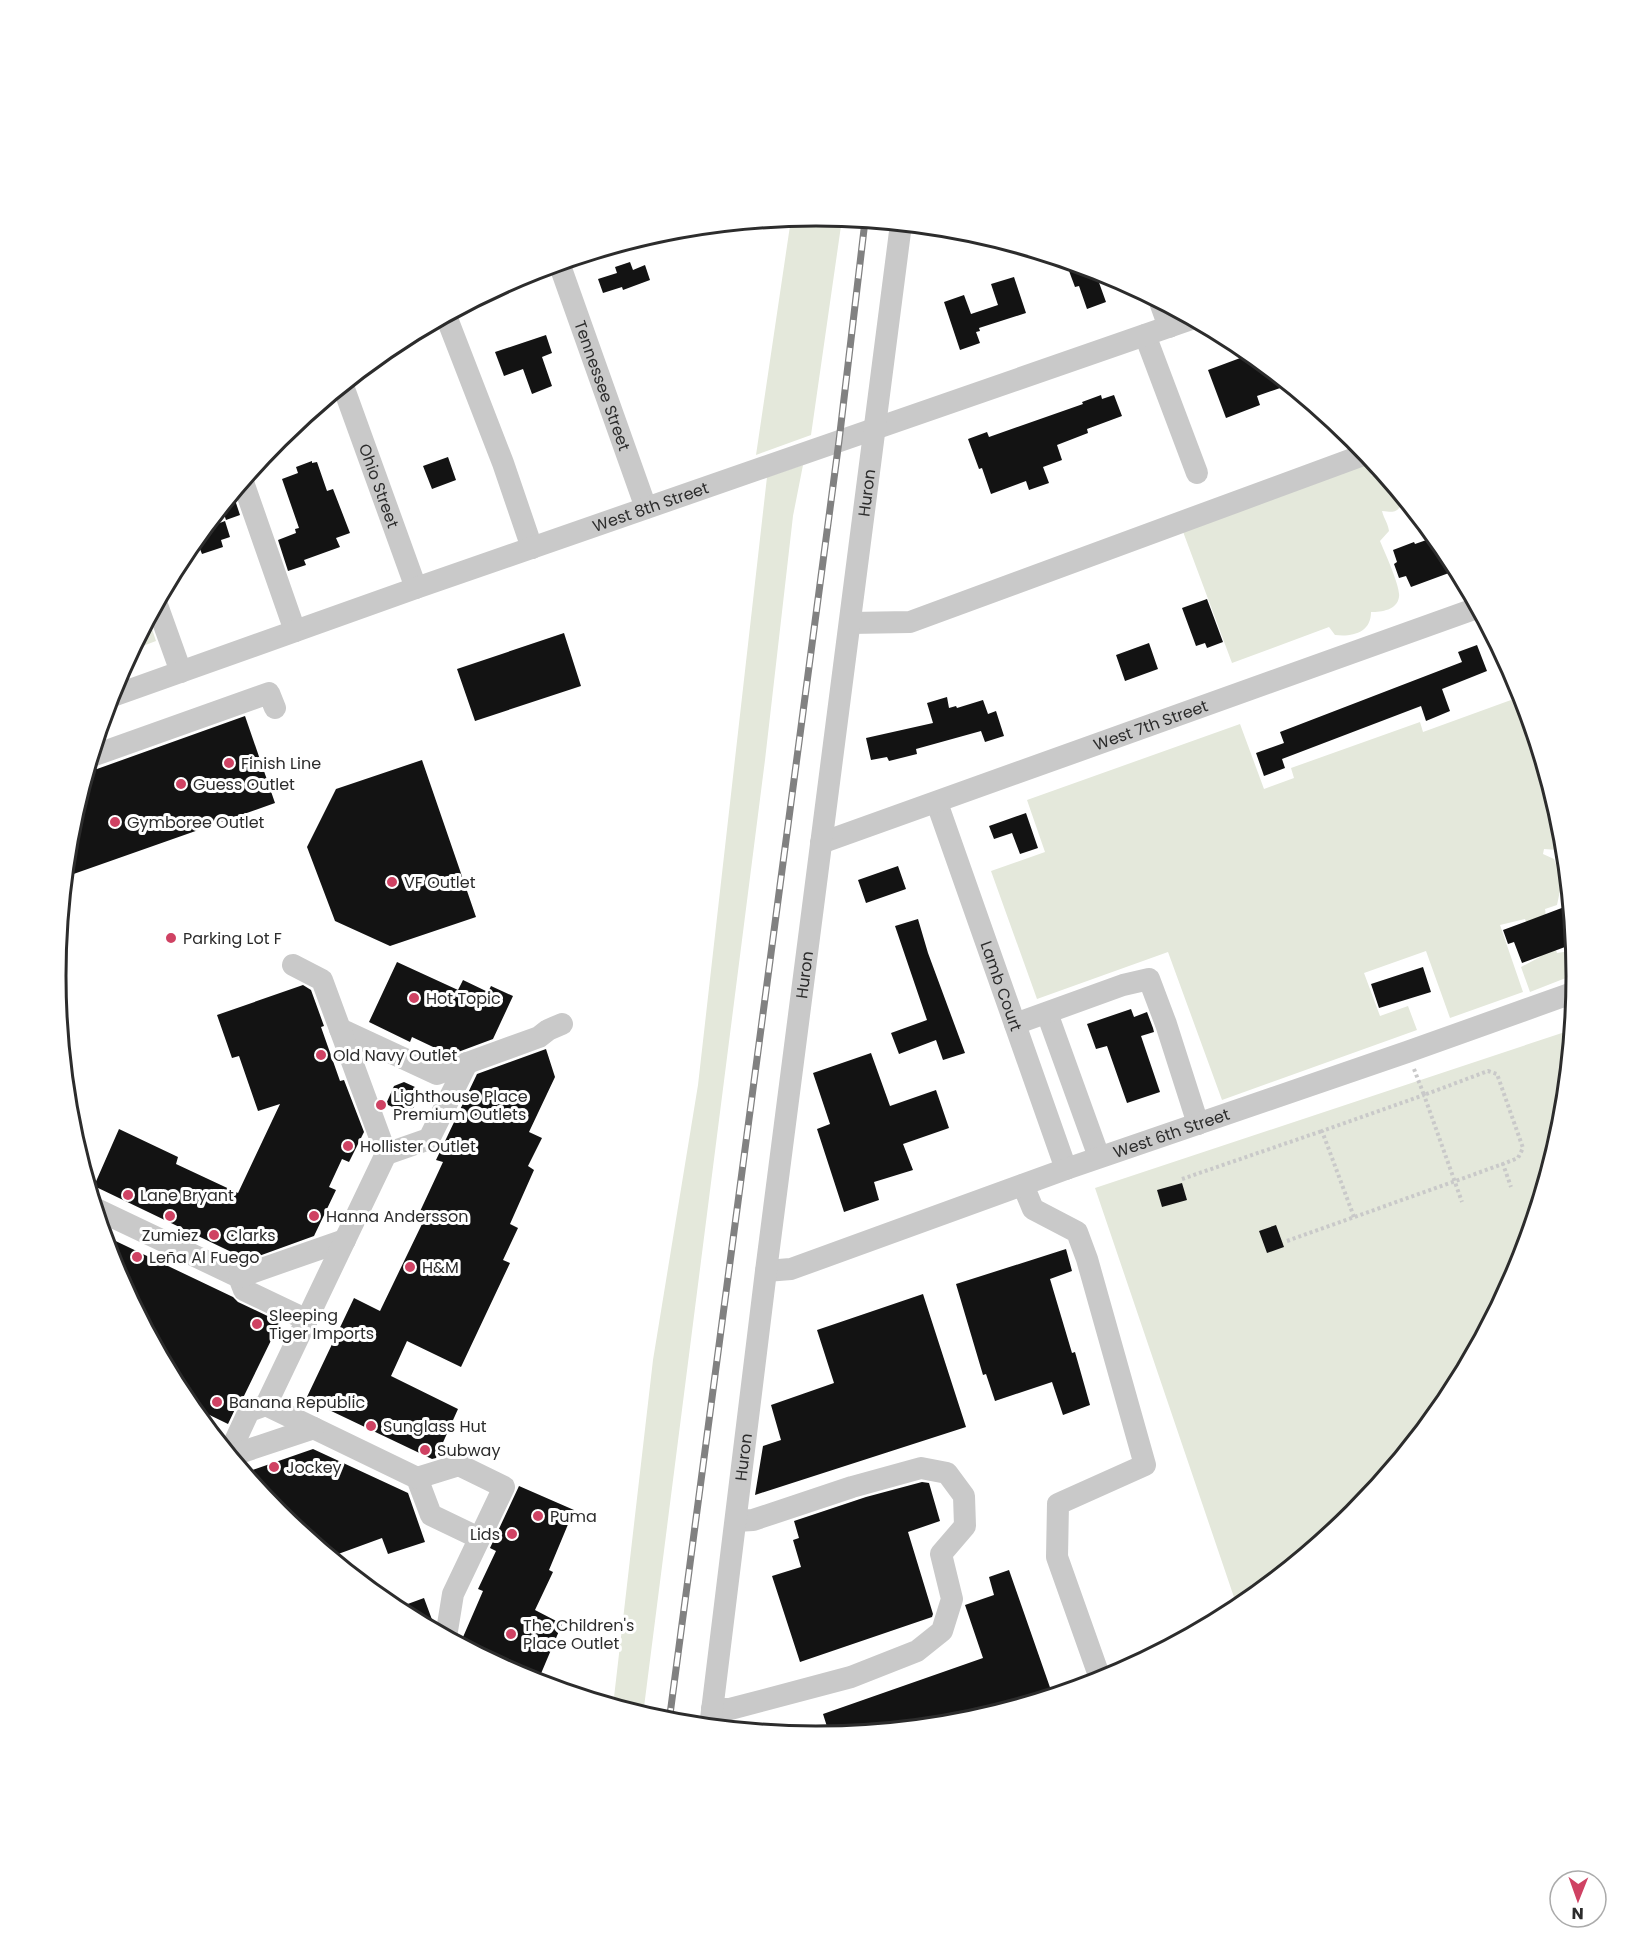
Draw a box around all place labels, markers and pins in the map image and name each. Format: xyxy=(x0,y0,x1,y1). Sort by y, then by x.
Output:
place label: Finish Line xyxy=(241,752,321,775)
marker: Finish Line xyxy=(222,756,236,770)
place label: Guess Outlet xyxy=(193,773,295,796)
marker: Guess Outlet xyxy=(174,777,188,791)
place label: Gymboree Outlet xyxy=(127,811,265,834)
marker: Gymboree Outlet xyxy=(108,815,122,829)
place label: VF Outlet xyxy=(404,871,476,894)
marker: VF Outlet xyxy=(385,875,399,889)
place label: Parking Lot F xyxy=(183,927,282,950)
marker: Parking Lot F xyxy=(164,931,178,945)
place label: Hot Topic xyxy=(426,987,501,1010)
marker: Hot Topic xyxy=(407,991,421,1005)
place label: Old Navy Outlet xyxy=(333,1044,457,1067)
marker: Old Navy Outlet xyxy=(314,1048,328,1062)
place label: Lighthouse Place Premium Outlets xyxy=(393,1085,528,1126)
marker: Lighthouse Place Premium Outlets xyxy=(374,1098,388,1112)
place label: Hollister Outlet xyxy=(360,1135,476,1158)
marker: Hollister Outlet xyxy=(341,1139,355,1153)
place label: Lane Bryant xyxy=(140,1184,234,1207)
marker: Lane Bryant xyxy=(121,1188,135,1202)
place label: Hanna Andersson xyxy=(326,1205,468,1228)
marker: Zumiez xyxy=(163,1209,177,1223)
marker: Hanna Andersson xyxy=(307,1209,321,1223)
place label: Zumiez xyxy=(142,1224,198,1247)
place label: Clarks xyxy=(226,1224,276,1247)
marker: Clarks xyxy=(207,1228,221,1242)
place label: Leña Al Fuego xyxy=(149,1246,259,1269)
marker: Leña Al Fuego xyxy=(130,1250,144,1264)
place label: H&M xyxy=(422,1256,459,1279)
marker: H&M xyxy=(403,1260,417,1274)
place label: Sleeping Tiger Imports xyxy=(269,1304,374,1345)
marker: Sleeping Tiger Imports xyxy=(250,1317,264,1331)
place label: Banana Republic xyxy=(229,1391,365,1414)
marker: Banana Republic xyxy=(210,1395,224,1409)
place label: Sunglass Hut xyxy=(383,1415,487,1438)
marker: Sunglass Hut xyxy=(364,1419,378,1433)
place label: Subway xyxy=(437,1439,500,1462)
marker: Subway xyxy=(418,1443,432,1457)
place label: Jockey xyxy=(286,1456,342,1479)
marker: Jockey xyxy=(267,1460,281,1474)
place label: Puma xyxy=(550,1505,597,1528)
marker: Puma xyxy=(531,1509,545,1523)
place label: Lids xyxy=(470,1523,500,1546)
marker: Lids xyxy=(505,1527,519,1541)
place label: The Children's Place Outlet xyxy=(523,1614,634,1655)
marker: The Children's Place Outlet xyxy=(504,1627,518,1641)

